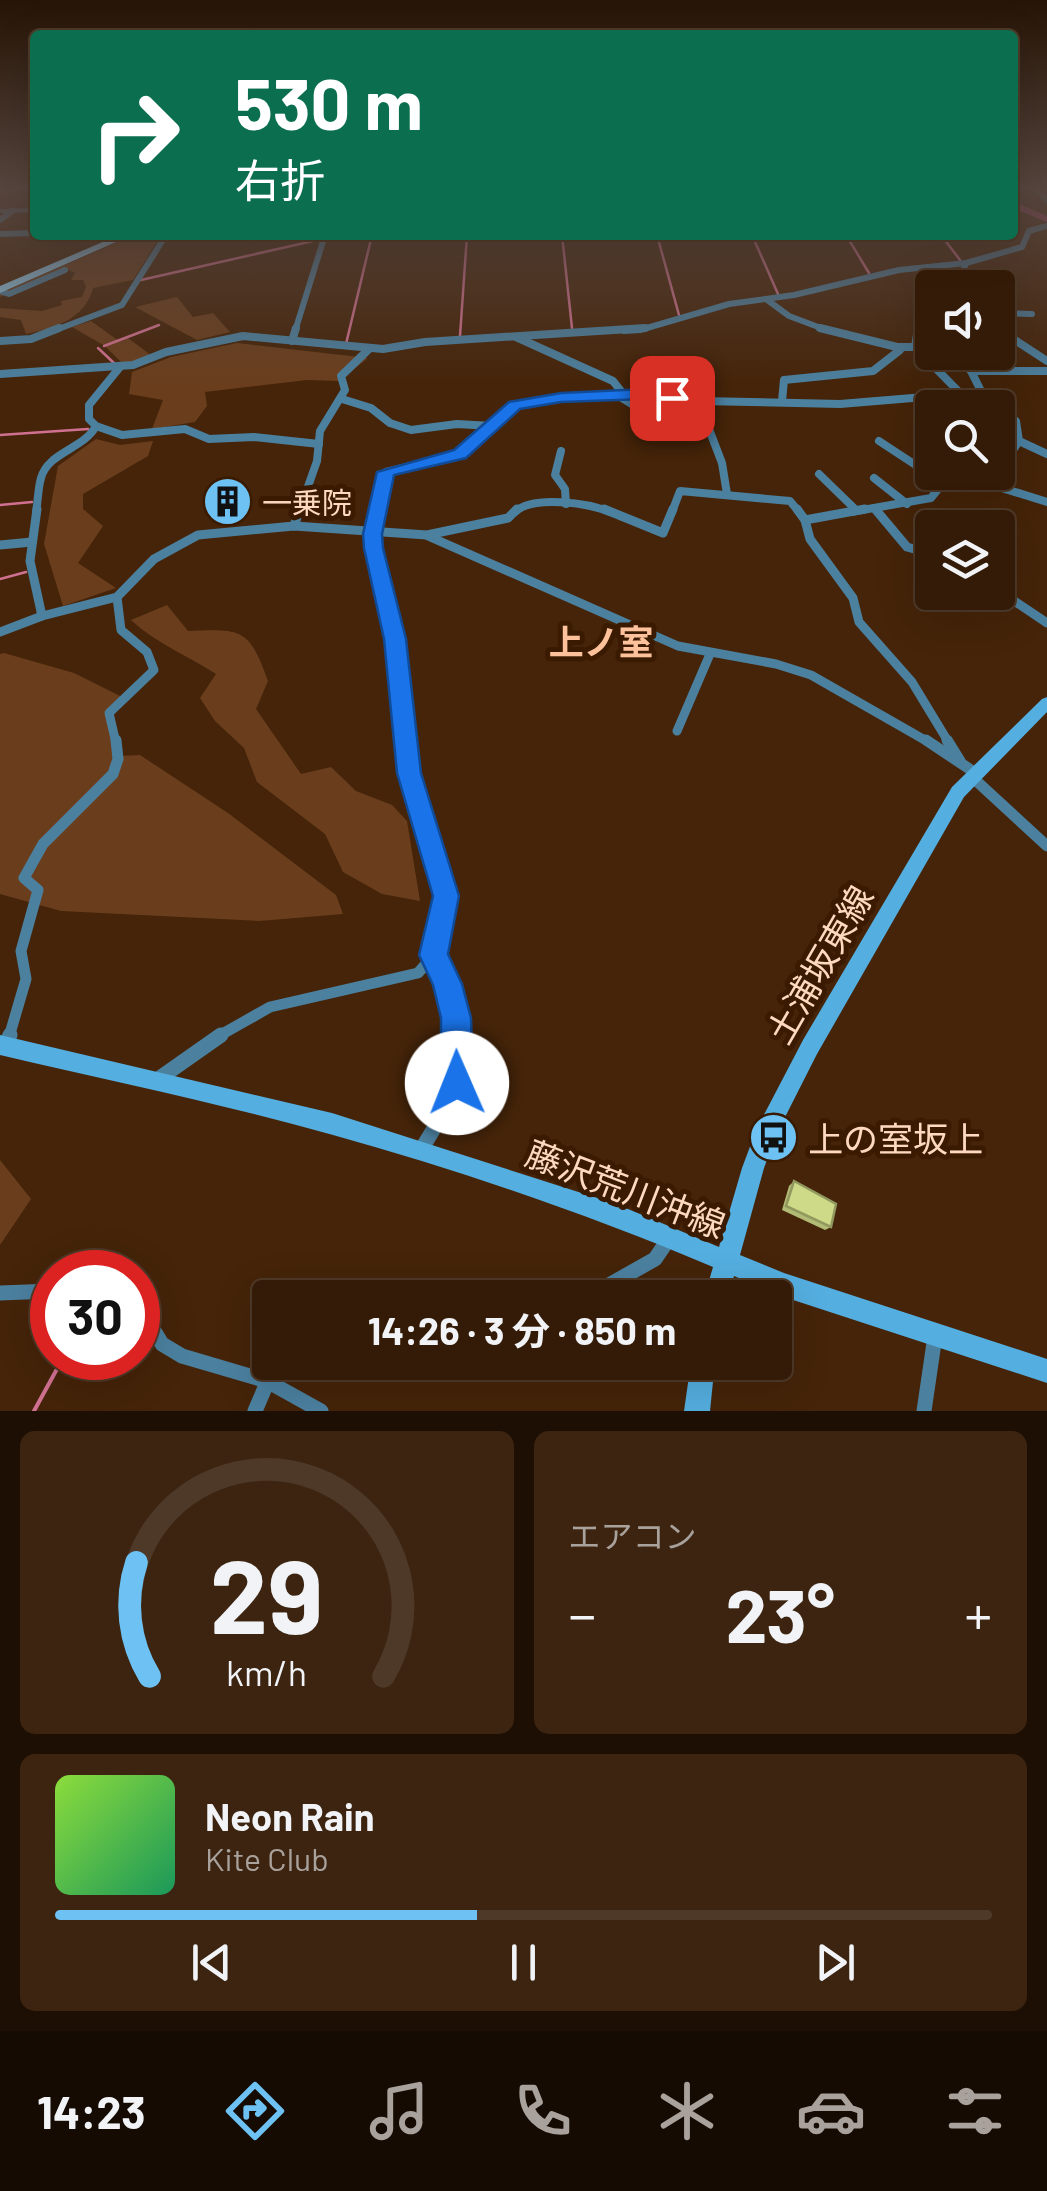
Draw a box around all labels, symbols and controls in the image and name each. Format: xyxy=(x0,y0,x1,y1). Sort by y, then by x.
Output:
text: 530 m xyxy=(235,60,423,144)
icon: right xyxy=(70,70,200,200)
text: 右折 xyxy=(235,152,325,206)
map controls xyxy=(915,270,1015,610)
button: sound xyxy=(915,270,1015,370)
pin xyxy=(630,356,715,441)
icon: arrive xyxy=(645,371,700,426)
button: search xyxy=(915,390,1015,490)
building icon: 一乗院 xyxy=(201,476,253,528)
place label: 一乗院 xyxy=(262,484,352,520)
button: layers xyxy=(915,510,1015,610)
district label: 上ノ室 xyxy=(548,620,654,662)
street label: 土浦坂東線 xyxy=(757,878,881,1050)
position arrow xyxy=(405,1031,509,1135)
bus stop icon: 上の室坂上 xyxy=(747,1112,799,1164)
place label: 上の室坂上 xyxy=(808,1117,983,1159)
street label: 藤沢荒川沖線 xyxy=(520,1131,732,1245)
speed limit sign: 30 xyxy=(30,1250,160,1380)
text: 14:26 · 3 分 · 850 m xyxy=(368,1307,676,1353)
text: エアコン xyxy=(569,1516,697,1554)
text: 29 xyxy=(210,1530,323,1655)
text: 23° xyxy=(725,1568,835,1658)
text: − xyxy=(569,1580,596,1646)
text: + xyxy=(964,1580,992,1646)
text: km/h xyxy=(226,1650,307,1693)
text: Neon Rain xyxy=(205,1793,374,1839)
text: Kite Club xyxy=(205,1839,329,1877)
icon: previous xyxy=(184,1935,239,1990)
icon: pause xyxy=(496,1935,551,1990)
icon: next xyxy=(808,1935,863,1990)
icon: directions xyxy=(220,2076,290,2146)
icon: music xyxy=(364,2076,434,2146)
icon: phone xyxy=(508,2076,578,2146)
icon: climate xyxy=(652,2076,722,2146)
icon: car xyxy=(796,2076,866,2146)
icon: filters xyxy=(940,2076,1010,2146)
text: 14:23 xyxy=(37,2084,145,2138)

